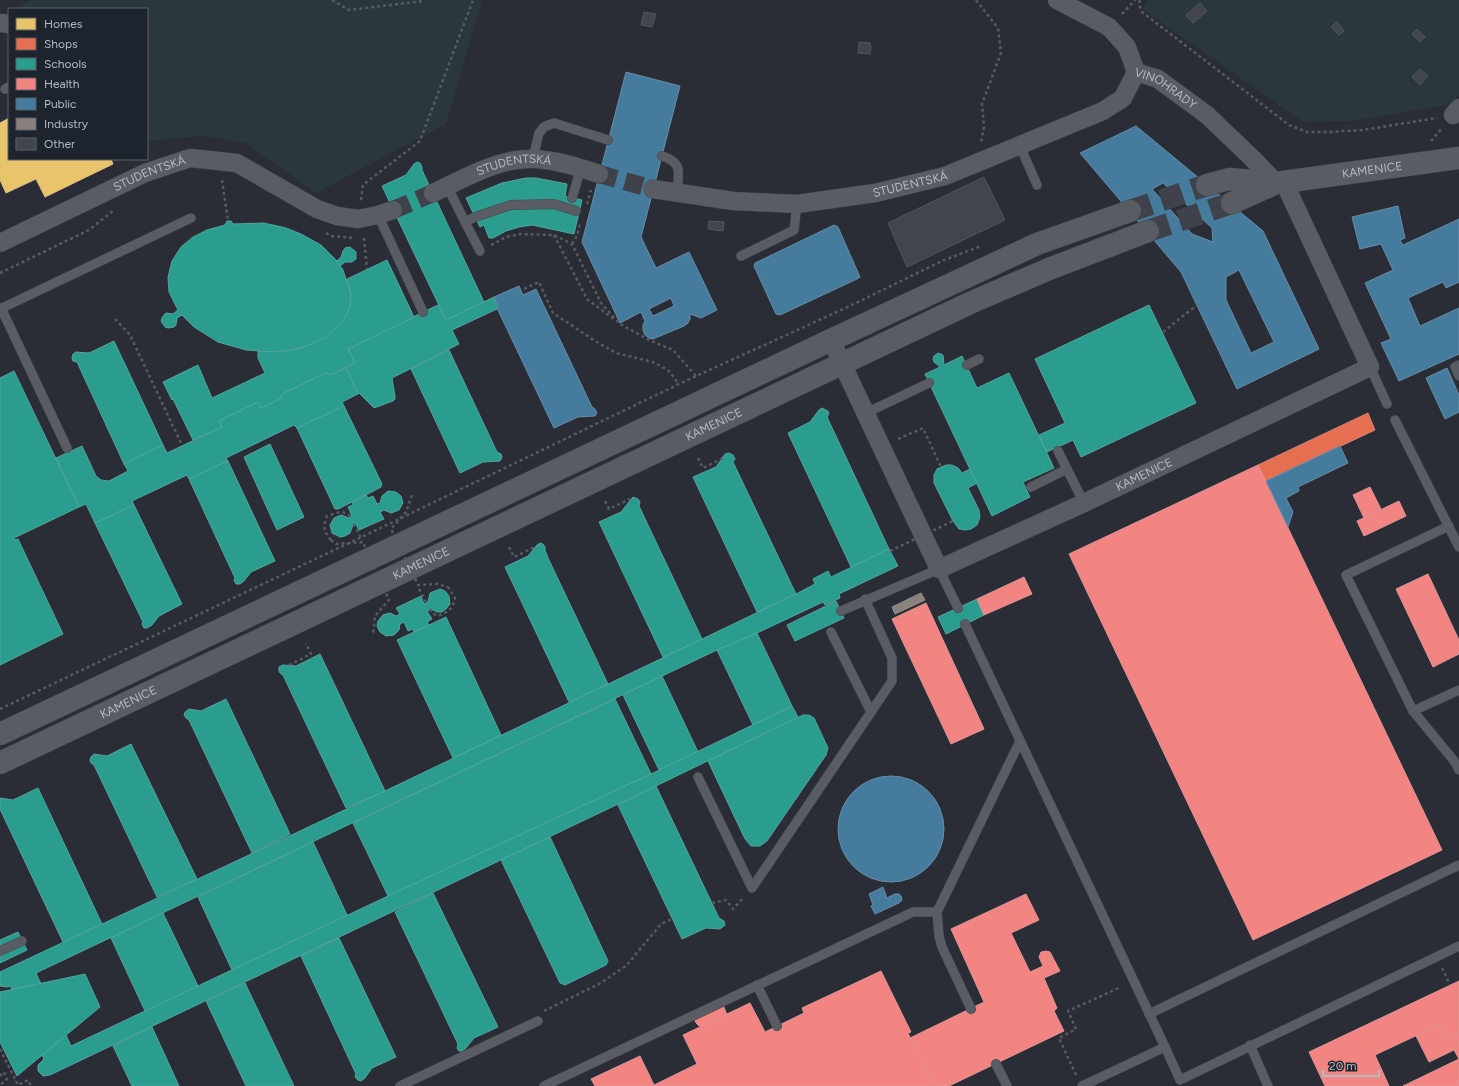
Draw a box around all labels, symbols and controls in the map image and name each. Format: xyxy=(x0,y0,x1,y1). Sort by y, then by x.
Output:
legend xyxy=(8,8,148,160)
text: Homes xyxy=(44,17,83,31)
text: Shops xyxy=(44,37,78,51)
text: Schools xyxy=(44,57,87,71)
street label: VINOHRADY xyxy=(1133,65,1200,112)
text: Health xyxy=(44,77,80,91)
text: Public xyxy=(44,97,77,111)
text: Industry xyxy=(44,117,89,131)
text: Other xyxy=(44,137,75,151)
street label: STUDENTSKÁ xyxy=(474,152,553,179)
street label: STUDENTSKÁ xyxy=(111,153,187,194)
street label: KAMENICE xyxy=(1341,159,1403,181)
street label: STUDENTSKÁ xyxy=(871,169,949,200)
street label: KAMENICE xyxy=(683,405,744,444)
street label: KAMENICE xyxy=(1113,455,1175,494)
street label: KAMENICE xyxy=(390,544,452,583)
street label: KAMENICE xyxy=(98,683,159,722)
scale bar xyxy=(1323,1052,1379,1078)
text: 20 m xyxy=(1329,1059,1357,1073)

